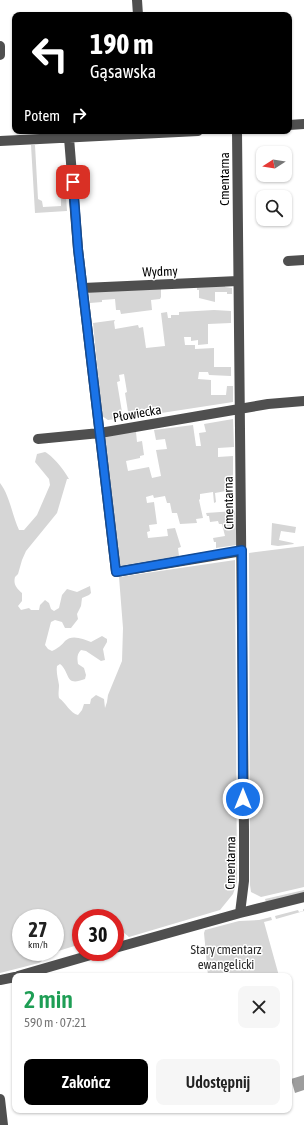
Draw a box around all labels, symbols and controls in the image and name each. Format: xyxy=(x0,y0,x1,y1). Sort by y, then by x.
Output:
icon: left xyxy=(24,28,76,80)
text: 190 m xyxy=(90,28,153,60)
text: Gąsawska xyxy=(90,61,156,82)
icon: right xyxy=(68,104,90,126)
text: Potem xyxy=(24,107,60,124)
north arrow xyxy=(256,146,292,182)
map controls xyxy=(256,146,292,226)
street label: Cmentarna xyxy=(217,152,232,206)
pin xyxy=(56,165,90,199)
icon: arrive xyxy=(62,171,84,193)
button: search xyxy=(256,190,292,226)
street label: Wydmy xyxy=(142,263,179,280)
street label: Płowiecka xyxy=(112,402,162,425)
street label: Cmentarna xyxy=(221,476,236,530)
position arrow xyxy=(222,778,264,820)
street label: Cmentarna xyxy=(223,836,238,890)
speed limit sign: 30 xyxy=(72,909,124,961)
text: 27 xyxy=(29,918,47,941)
text: km/h xyxy=(28,939,48,950)
park label: Stary cmentarz ewangelicki xyxy=(191,942,262,972)
text: 2 min xyxy=(24,986,73,1013)
button: close xyxy=(238,986,280,1028)
text: 590 m · 07:21 xyxy=(24,1015,87,1030)
button: Zakończ xyxy=(24,1059,148,1105)
button: Udostępnij xyxy=(156,1059,280,1105)

